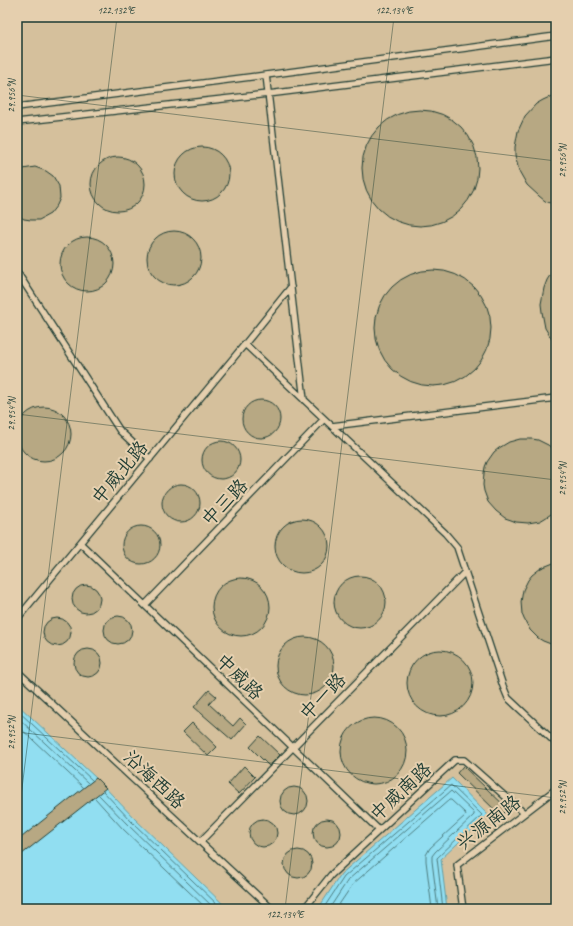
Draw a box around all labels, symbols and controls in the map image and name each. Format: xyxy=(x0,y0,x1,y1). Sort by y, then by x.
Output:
text: 122.132°E xyxy=(97,4,136,17)
text: 122.134°E xyxy=(375,4,414,17)
text: 29.956°N xyxy=(5,77,18,113)
text: 29.956°N xyxy=(556,142,569,178)
text: 29.954°N xyxy=(5,395,18,431)
street label: 中威北路 xyxy=(86,436,153,509)
text: 29.954°N xyxy=(556,460,569,496)
street label: 中三路 xyxy=(196,474,253,532)
street label: 中威路 xyxy=(210,648,268,705)
street label: 中一路 xyxy=(294,668,351,726)
text: 29.952°N xyxy=(5,714,18,750)
street label: 沿海西路 xyxy=(118,745,190,814)
street label: 中威南路 xyxy=(365,757,437,826)
text: 29.952°N xyxy=(556,779,569,815)
street label: 兴源南路 xyxy=(451,790,526,856)
text: 122.134°E xyxy=(266,908,305,921)

